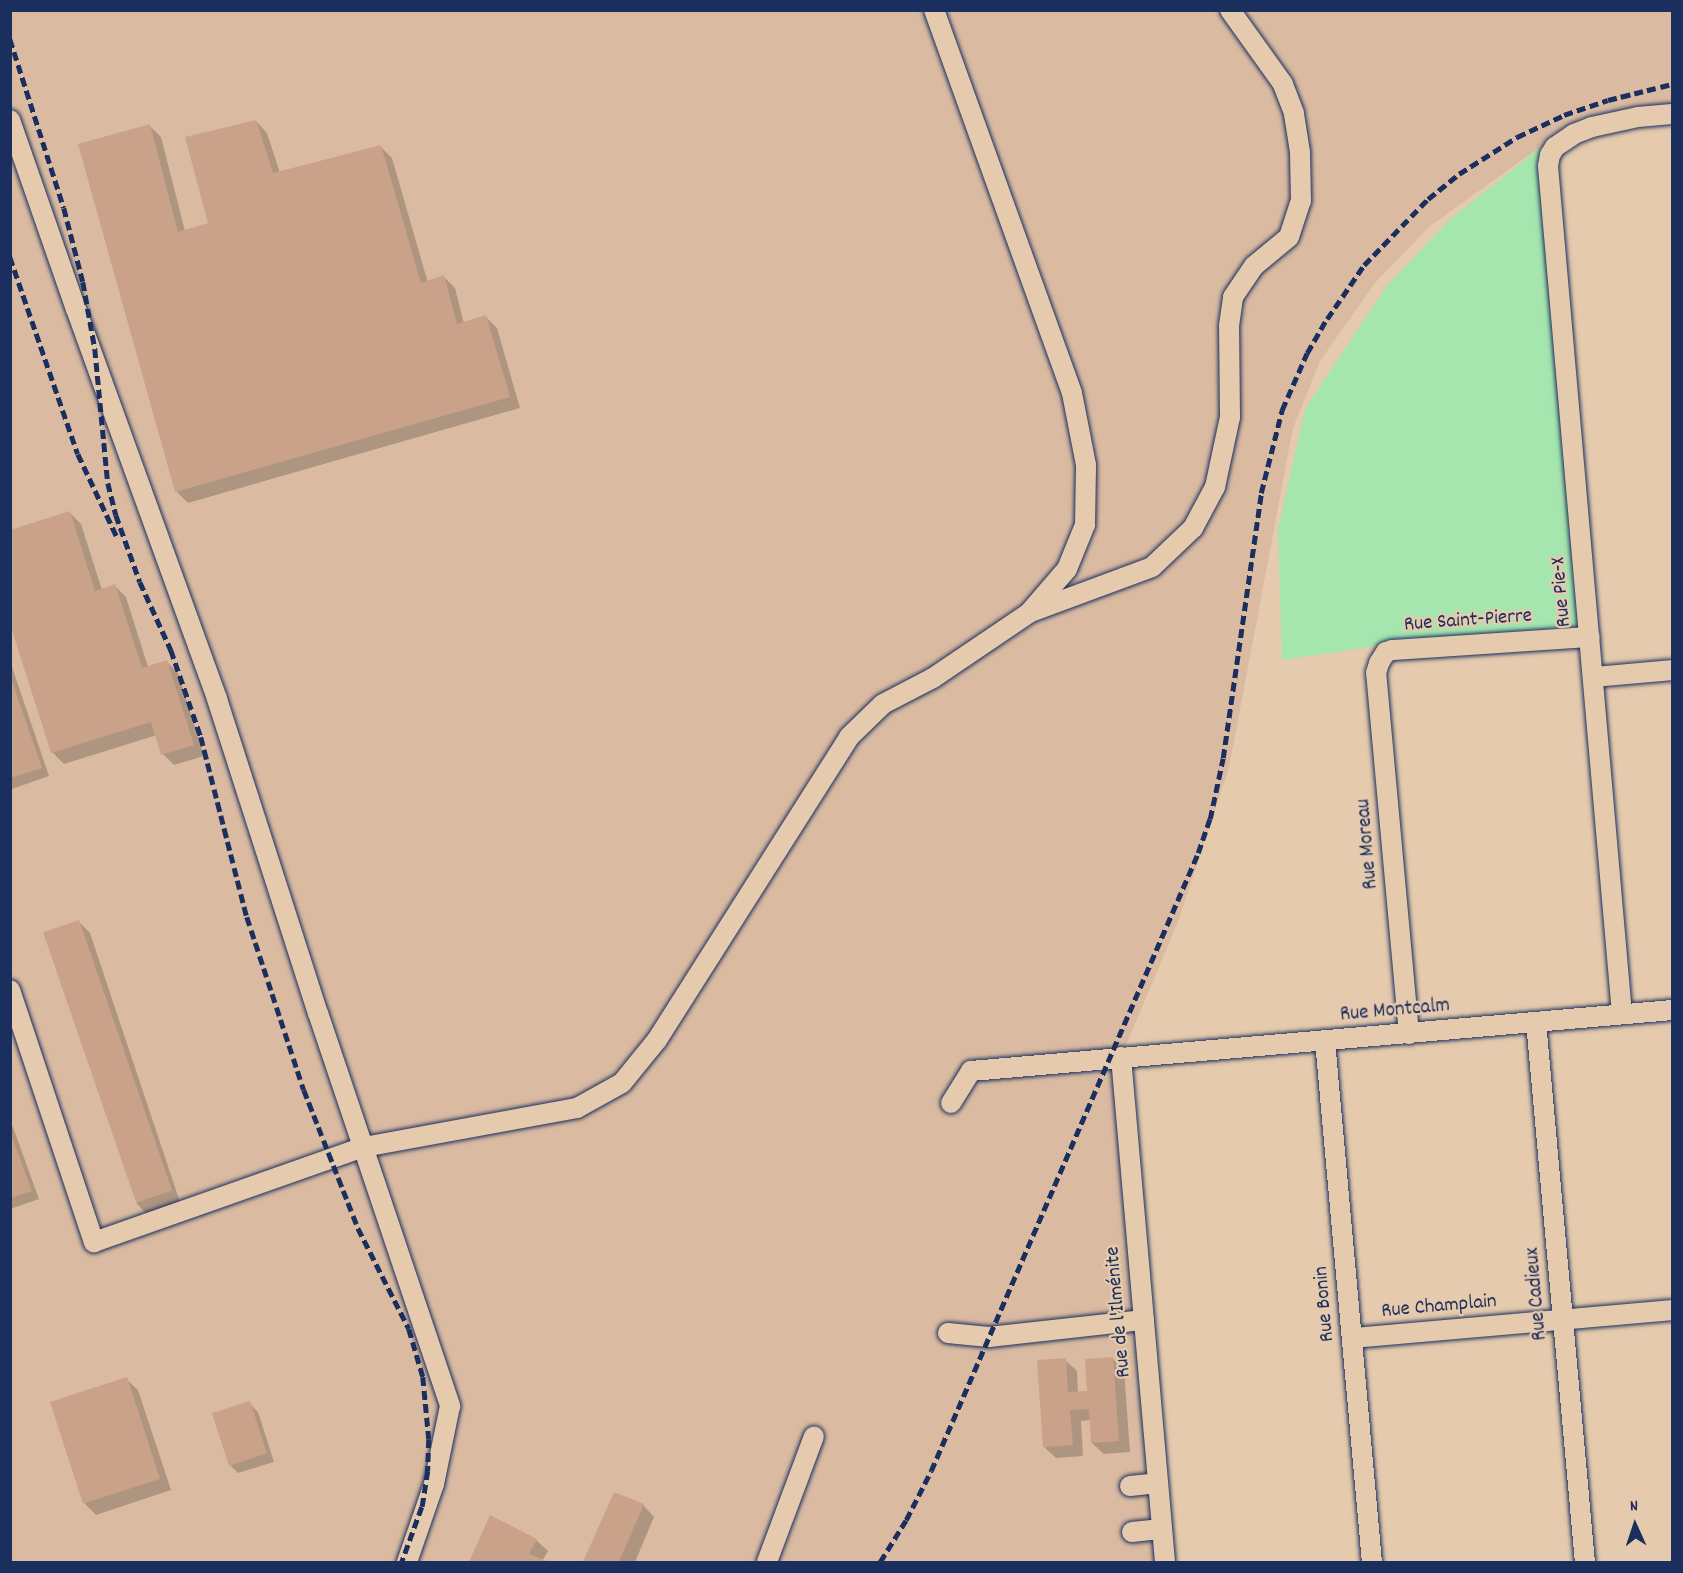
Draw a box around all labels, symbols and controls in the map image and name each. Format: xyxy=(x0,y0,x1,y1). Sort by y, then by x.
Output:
street label: Rue Pie-X xyxy=(1546,556,1578,628)
street label: Rue Saint-Pierre xyxy=(1403,604,1533,638)
street label: Rue Moreau xyxy=(1351,798,1385,890)
street label: Rue Montcalm xyxy=(1339,994,1451,1028)
street label: Rue de l'Ilménite xyxy=(1101,1245,1137,1379)
street label: Rue Cadieux xyxy=(1520,1246,1554,1342)
street label: Rue Bonin xyxy=(1309,1265,1341,1343)
street label: Rue Champlain xyxy=(1380,1289,1498,1325)
north arrow xyxy=(1605,1495,1665,1555)
text: N xyxy=(1629,1495,1639,1518)

